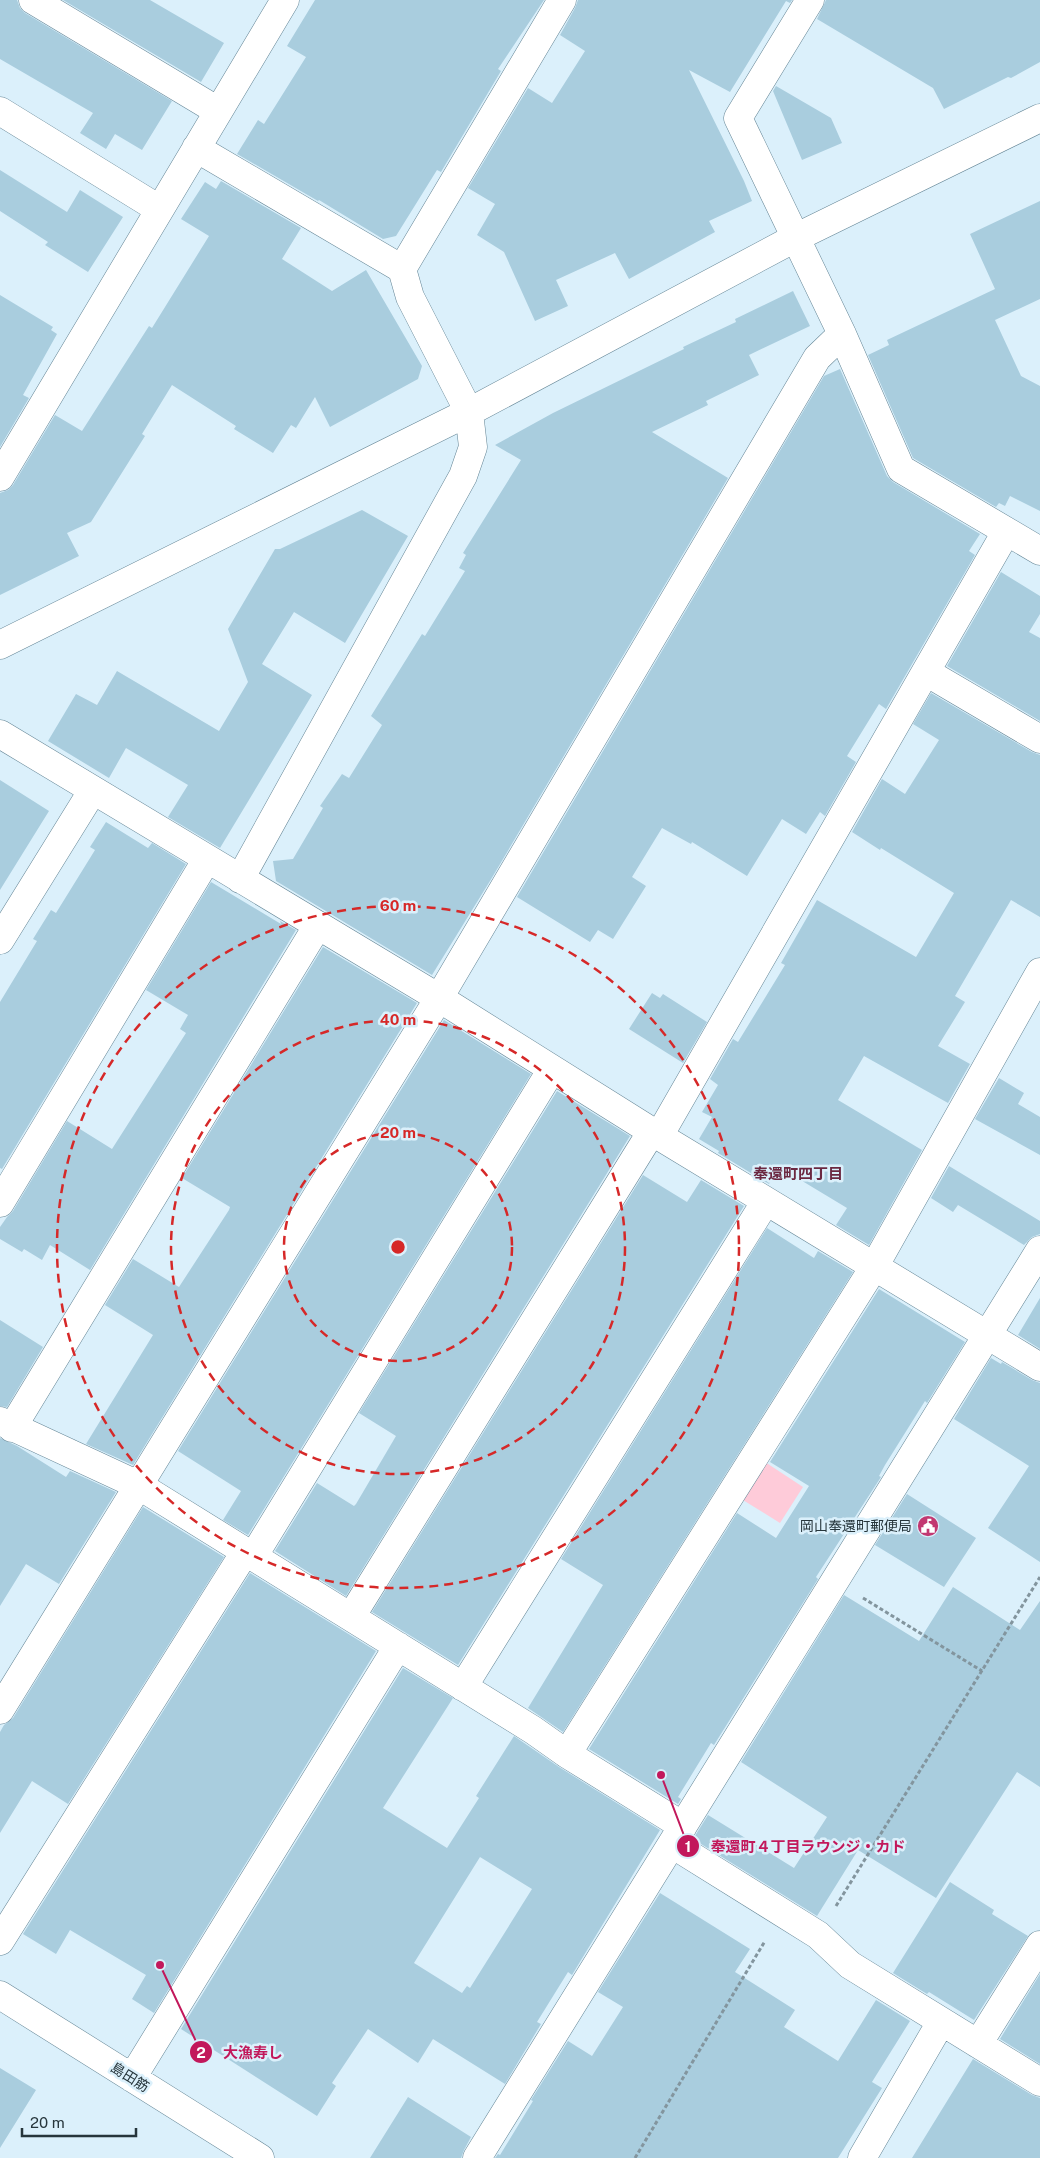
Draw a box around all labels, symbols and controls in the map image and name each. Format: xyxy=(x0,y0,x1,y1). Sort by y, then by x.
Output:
text: 60 m xyxy=(380,897,416,914)
text: 40 m xyxy=(380,1011,416,1028)
text: 20 m xyxy=(380,1124,416,1141)
district label: 奉還町四丁目 xyxy=(753,1165,843,1182)
centre of rings xyxy=(389,1238,407,1256)
public building icon: 岡山奉還町郵便局 xyxy=(916,1514,940,1538)
place label: 岡山奉還町郵便局 xyxy=(800,1518,912,1534)
callout: 奉還町４丁目ラウンジ・カド xyxy=(675,1831,915,1861)
text: 1 xyxy=(685,1838,691,1855)
text: 奉還町４丁目ラウンジ・カド xyxy=(710,1838,906,1855)
callout: 大漁寿し xyxy=(188,2037,293,2067)
text: 2 xyxy=(196,2044,206,2061)
text: 大漁寿し xyxy=(223,2044,283,2061)
street label: 島田筋 xyxy=(108,2059,152,2095)
scale bar xyxy=(22,2106,136,2138)
text: 20 m xyxy=(30,2114,65,2131)

